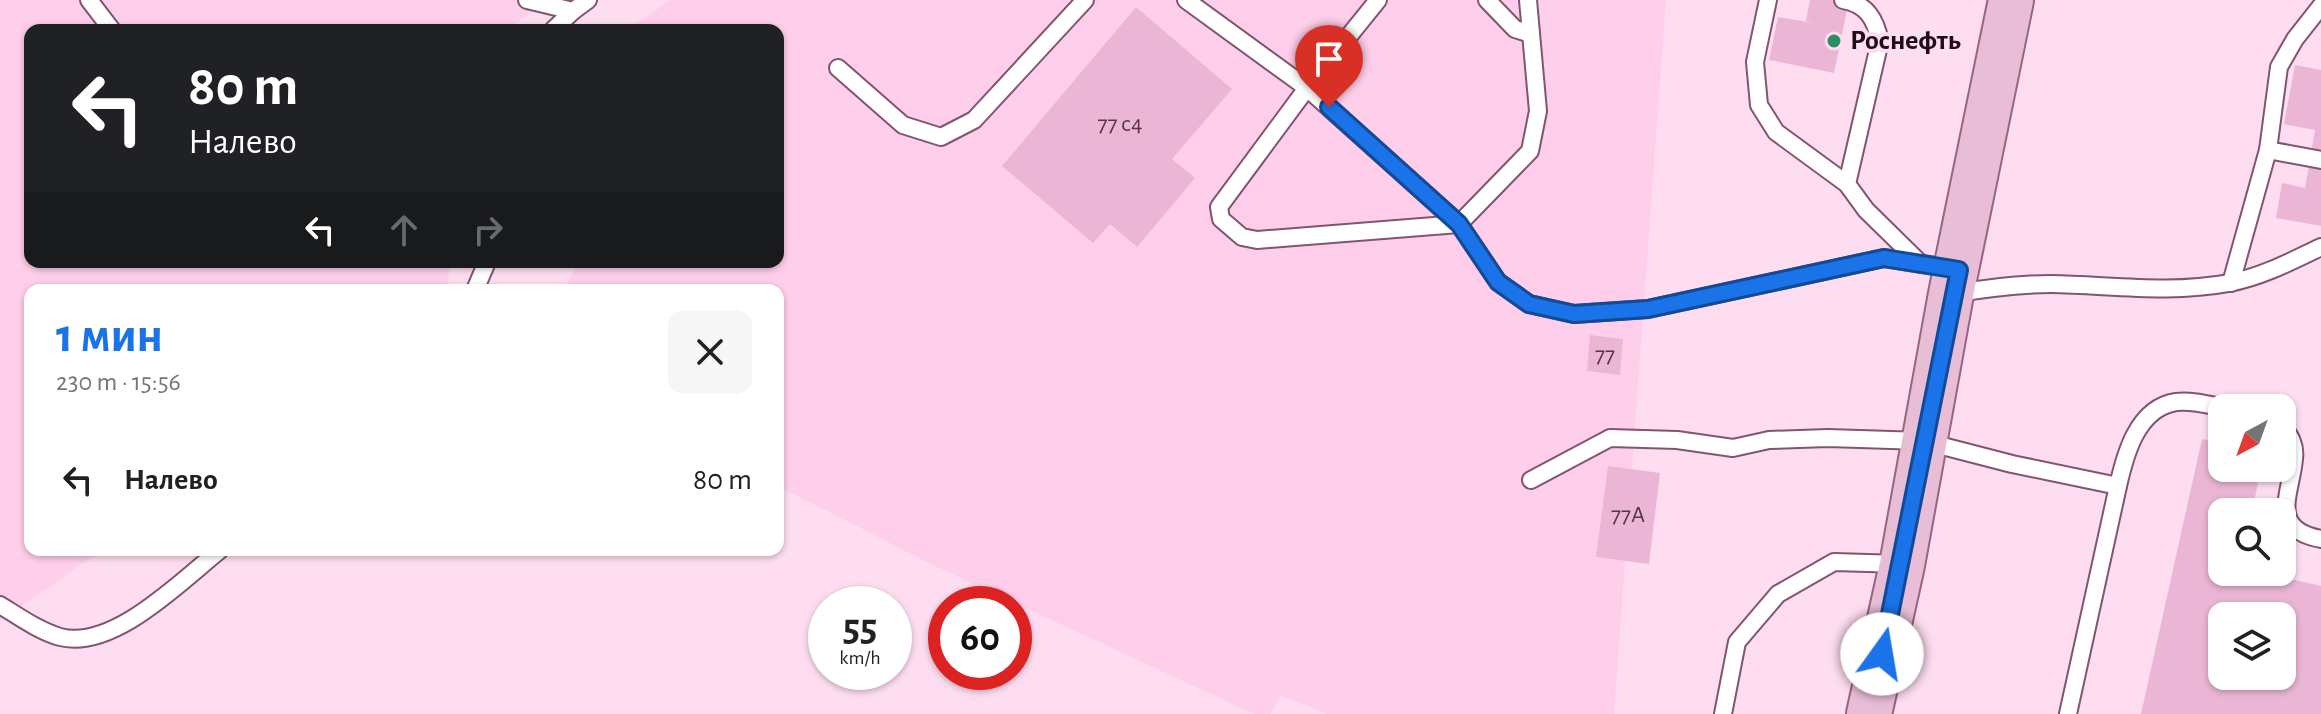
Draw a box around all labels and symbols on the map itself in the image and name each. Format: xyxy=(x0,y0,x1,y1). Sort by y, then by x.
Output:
pin xyxy=(1295,25,1363,107)
place label: Роснефть xyxy=(1850,27,1961,55)
marker: Роснефть xyxy=(1825,32,1843,50)
house number: 77 с4 xyxy=(1097,112,1143,136)
house number: 77 xyxy=(1595,343,1615,367)
north arrow xyxy=(2208,394,2296,482)
house number: 77А xyxy=(1611,503,1645,527)
speed limit sign: 60 xyxy=(928,586,1032,690)
position arrow xyxy=(1840,612,1924,696)

